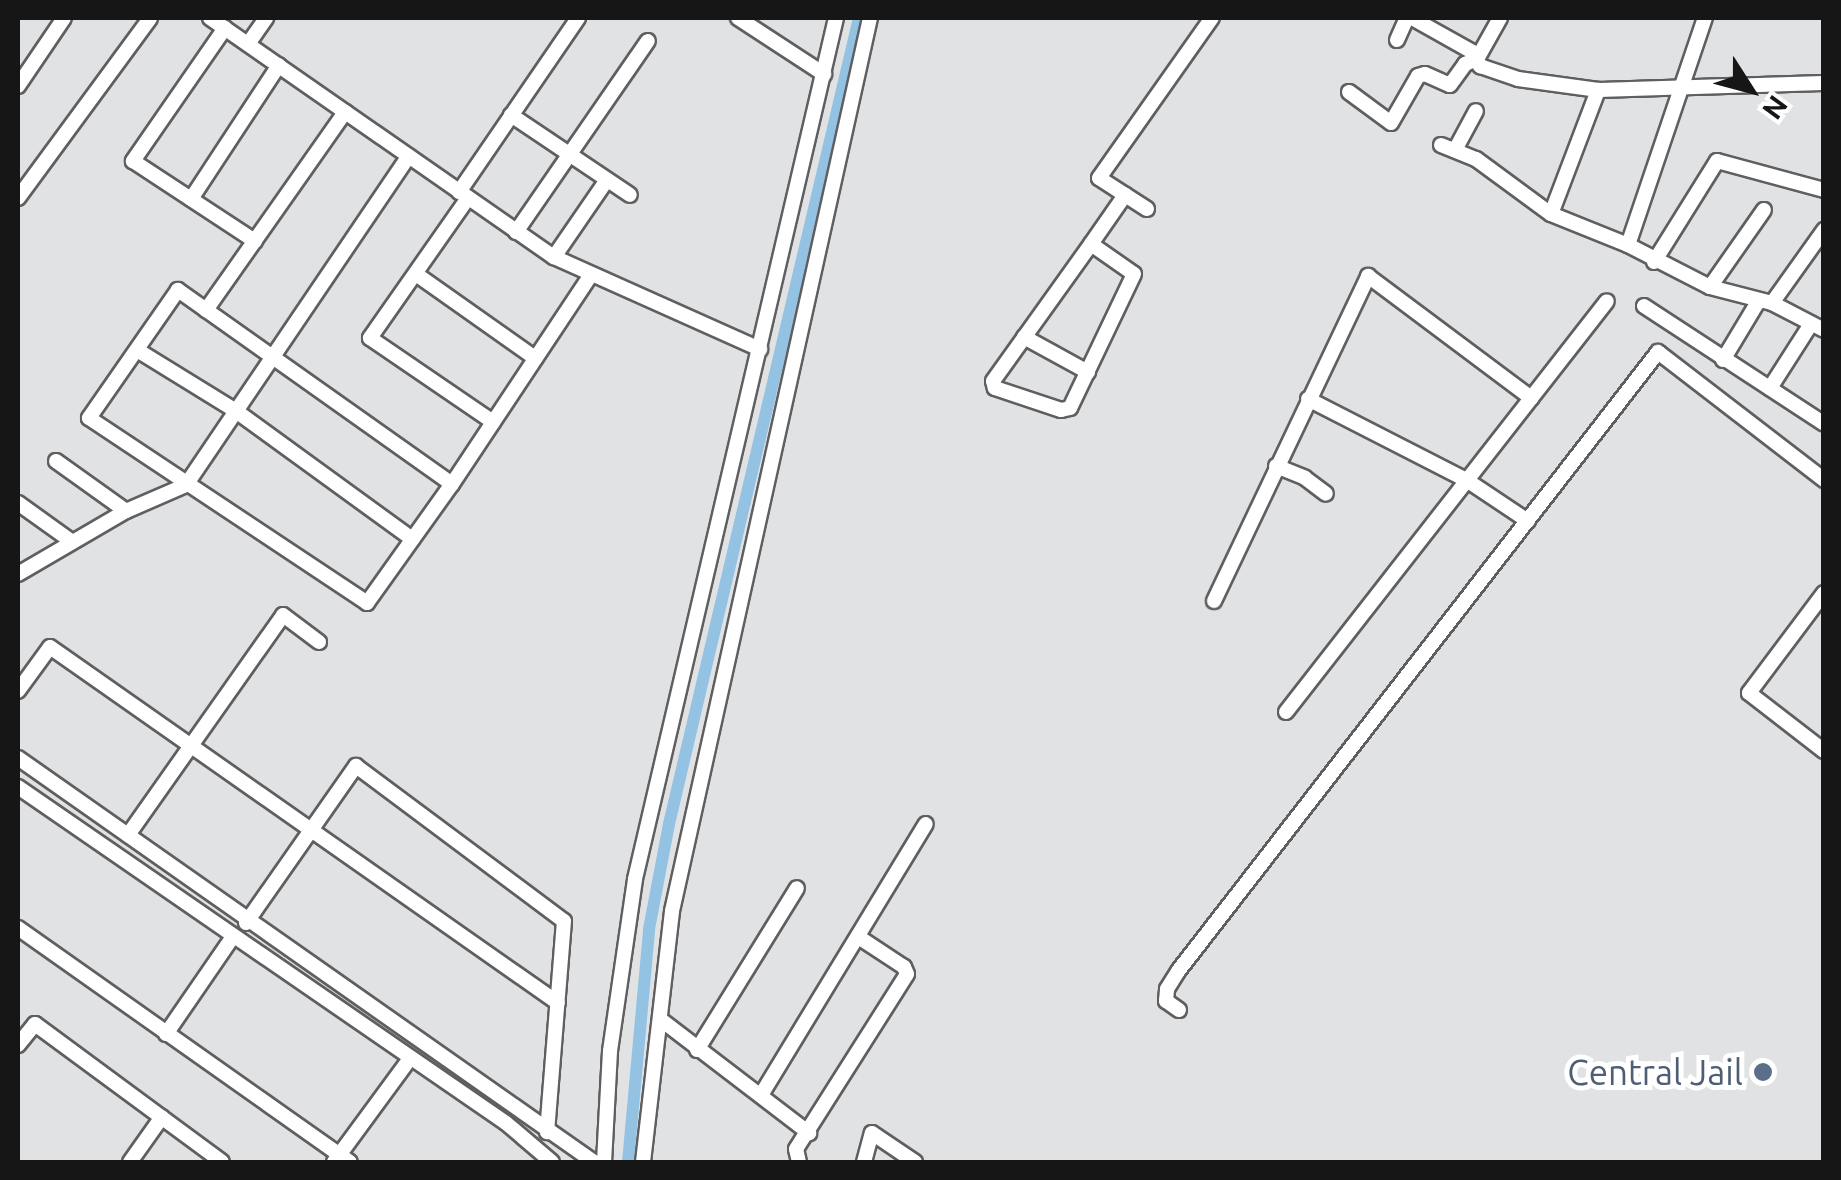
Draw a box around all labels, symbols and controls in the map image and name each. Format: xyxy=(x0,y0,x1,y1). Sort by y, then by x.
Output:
north arrow xyxy=(1701,40,1801,140)
text: N xyxy=(1757,90,1794,125)
place label: Central Jail xyxy=(1567,1051,1743,1093)
marker: Central Jail xyxy=(1752,1061,1774,1083)

